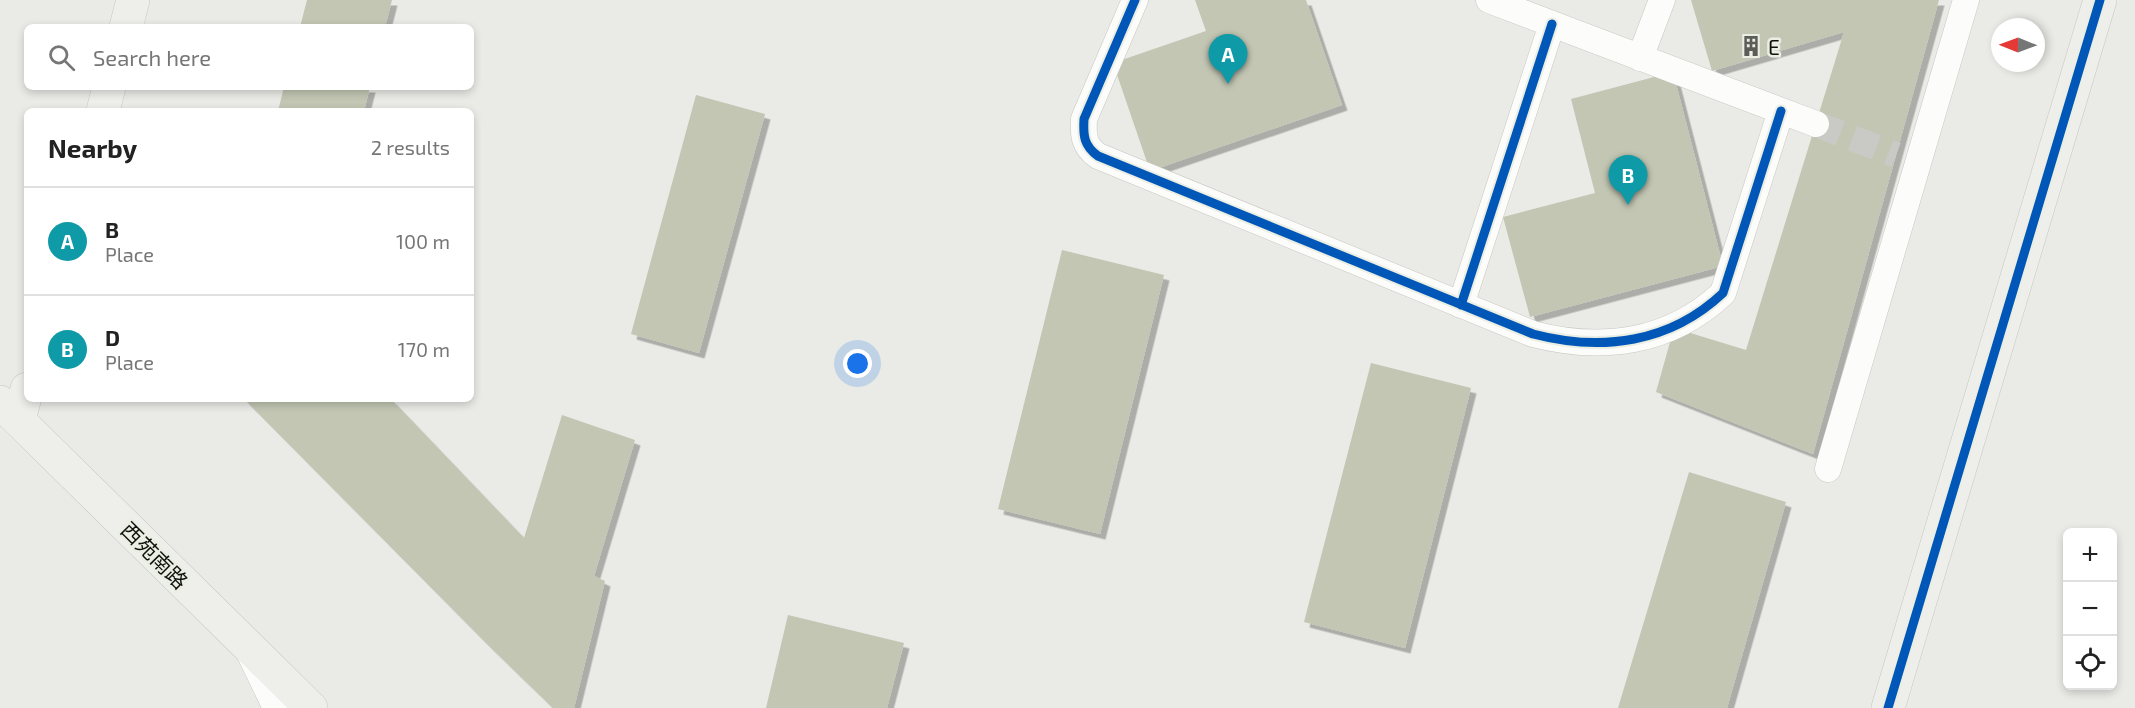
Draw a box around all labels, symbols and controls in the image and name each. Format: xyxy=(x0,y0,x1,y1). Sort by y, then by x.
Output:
north arrow xyxy=(1991,18,2045,72)
search box xyxy=(24,24,474,90)
pin: A xyxy=(1208,34,1248,84)
building icon: E xyxy=(1739,34,1763,58)
place label: E xyxy=(1768,34,1780,59)
icon: search xyxy=(45,41,78,74)
text: Search here xyxy=(93,44,211,70)
text: Nearby xyxy=(48,132,137,163)
text: 2 results xyxy=(371,135,450,159)
pin: B xyxy=(1608,156,1648,205)
text: B xyxy=(105,216,119,242)
text: A xyxy=(61,229,74,253)
text: 100 m xyxy=(396,229,450,253)
text: Place xyxy=(105,242,154,266)
text: D xyxy=(105,324,120,350)
text: B xyxy=(61,337,74,361)
text: 170 m xyxy=(398,337,450,361)
your location xyxy=(843,349,872,378)
text: Place xyxy=(105,350,154,374)
street label: 西苑南路 xyxy=(116,516,194,594)
map controls xyxy=(2063,528,2117,690)
button: + xyxy=(2063,528,2117,582)
button: − xyxy=(2063,582,2117,636)
button: locate xyxy=(2063,636,2117,690)

